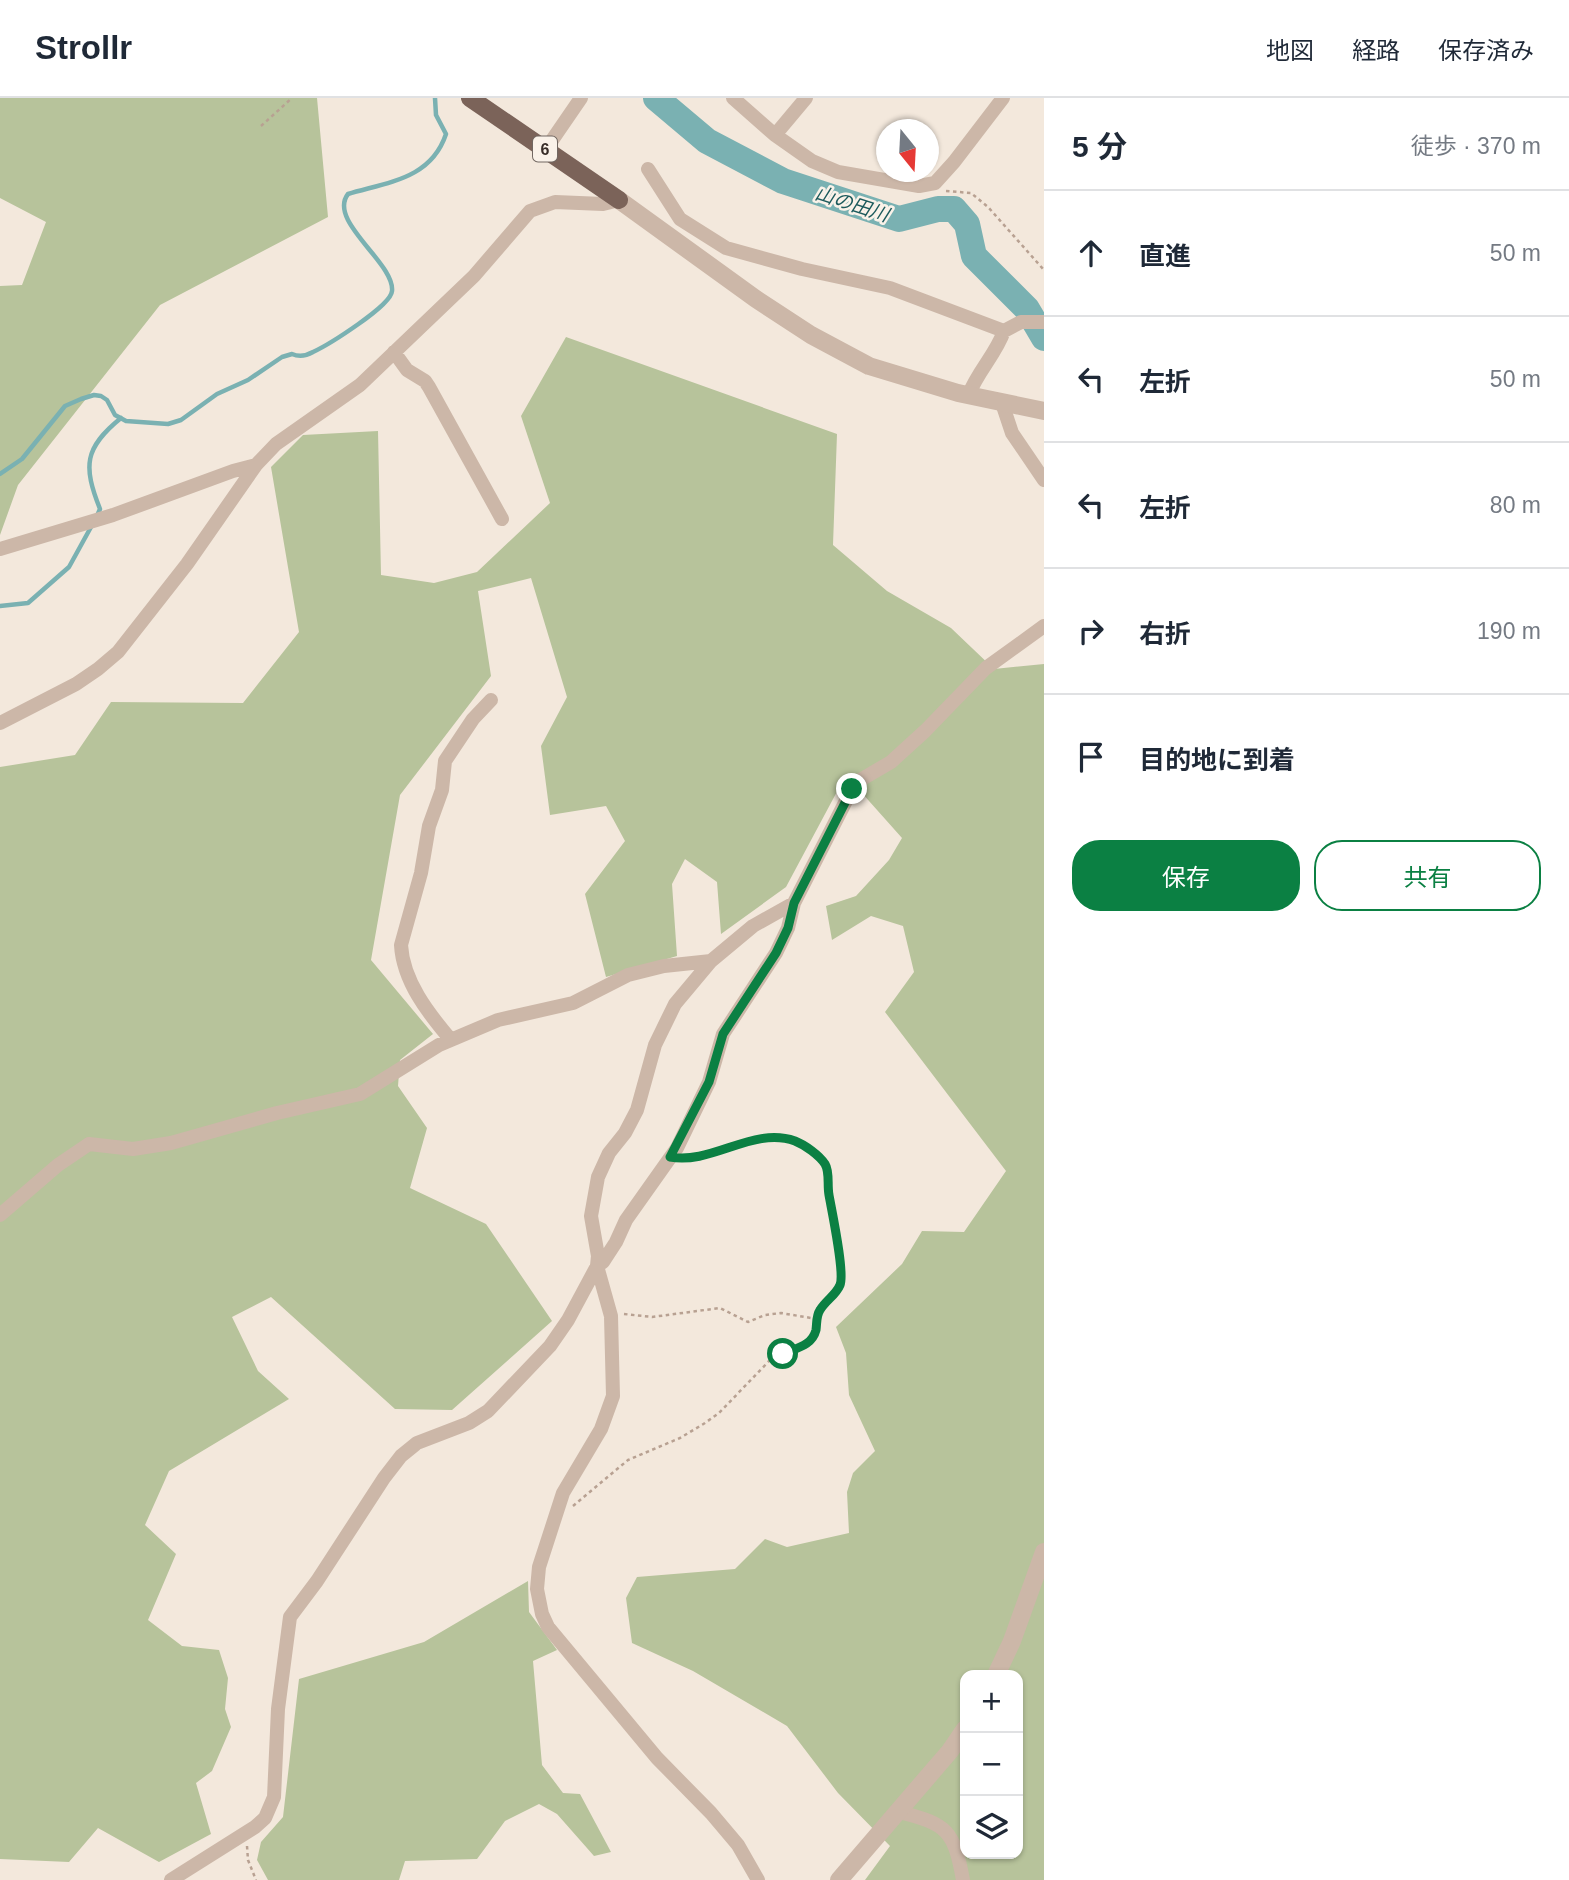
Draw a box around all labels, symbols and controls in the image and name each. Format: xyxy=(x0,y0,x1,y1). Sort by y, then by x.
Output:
text: Strollr xyxy=(35,29,132,66)
text: 地図 xyxy=(1266,37,1314,64)
text: 経路 xyxy=(1352,37,1400,64)
text: 保存済み xyxy=(1438,37,1534,64)
north arrow xyxy=(876,119,939,182)
text: 5 分 xyxy=(1072,130,1127,163)
text: 徒歩 · 370 m xyxy=(1411,133,1541,159)
road number: 6 xyxy=(533,136,557,162)
water label: 山の田川 xyxy=(813,182,893,226)
icon: ahead xyxy=(1072,234,1110,272)
text: 50 m xyxy=(1490,240,1541,266)
text: 直進 xyxy=(1139,241,1191,271)
icon: left xyxy=(1072,360,1110,398)
text: 50 m xyxy=(1490,366,1541,392)
text: 左折 xyxy=(1139,367,1191,397)
icon: left xyxy=(1072,486,1110,524)
text: 80 m xyxy=(1490,492,1541,518)
text: 左折 xyxy=(1139,493,1191,523)
icon: right xyxy=(1072,612,1110,650)
text: 190 m xyxy=(1477,618,1541,644)
text: 右折 xyxy=(1139,619,1191,649)
icon: arrive xyxy=(1072,738,1110,776)
text: 目的地に到着 xyxy=(1139,745,1295,775)
route end xyxy=(836,773,867,804)
button: 保存 xyxy=(1072,840,1300,911)
button: 共有 xyxy=(1314,840,1541,911)
route start xyxy=(767,1338,798,1369)
map controls xyxy=(960,1670,1023,1859)
button: + xyxy=(960,1670,1023,1733)
button: − xyxy=(960,1733,1023,1796)
button: layers xyxy=(960,1796,1023,1859)

